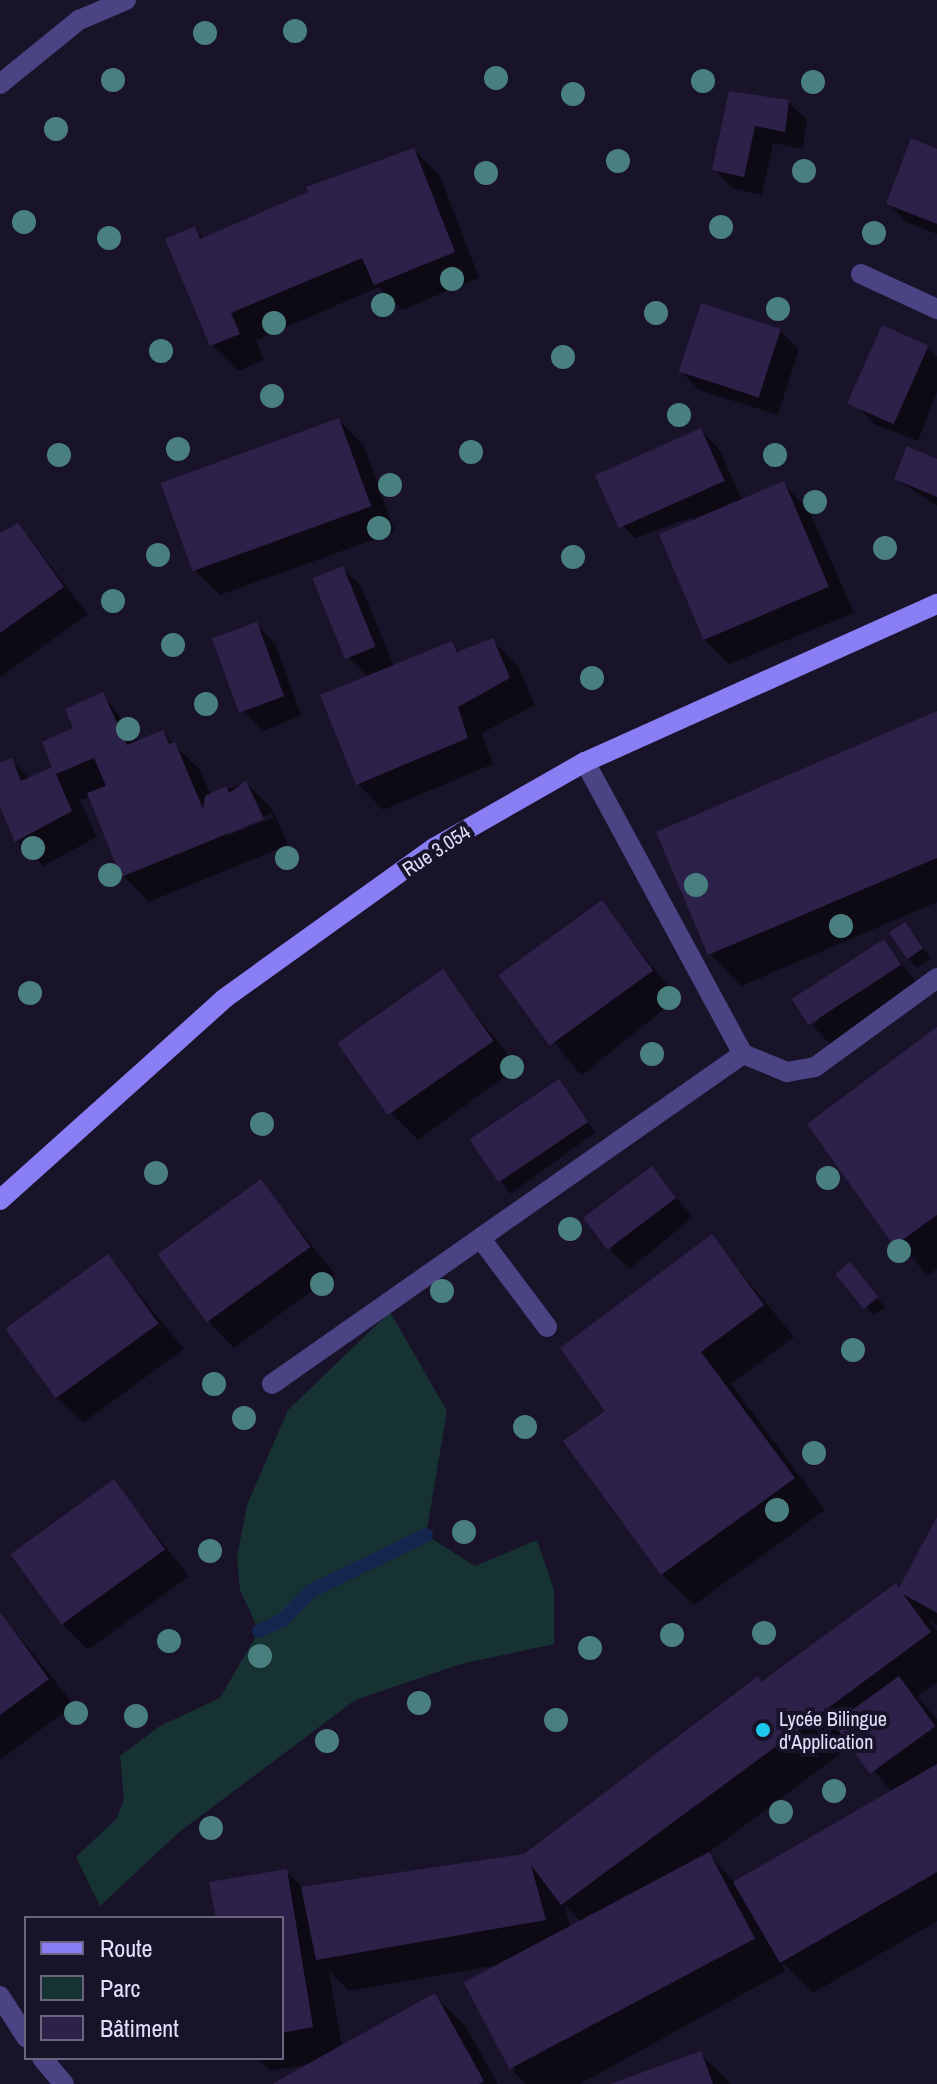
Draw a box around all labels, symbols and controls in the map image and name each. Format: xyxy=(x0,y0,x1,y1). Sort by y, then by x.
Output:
street label: Rue 3.054 xyxy=(398,819,474,881)
place label: Lycée Bilingue d'Application xyxy=(779,1706,887,1753)
marker: Lycée Bilingue d'Application xyxy=(754,1721,772,1739)
legend xyxy=(24,1916,284,2060)
text: Route xyxy=(100,1932,153,1964)
text: Parc xyxy=(100,1972,140,2004)
text: Bâtiment xyxy=(100,2012,179,2044)

